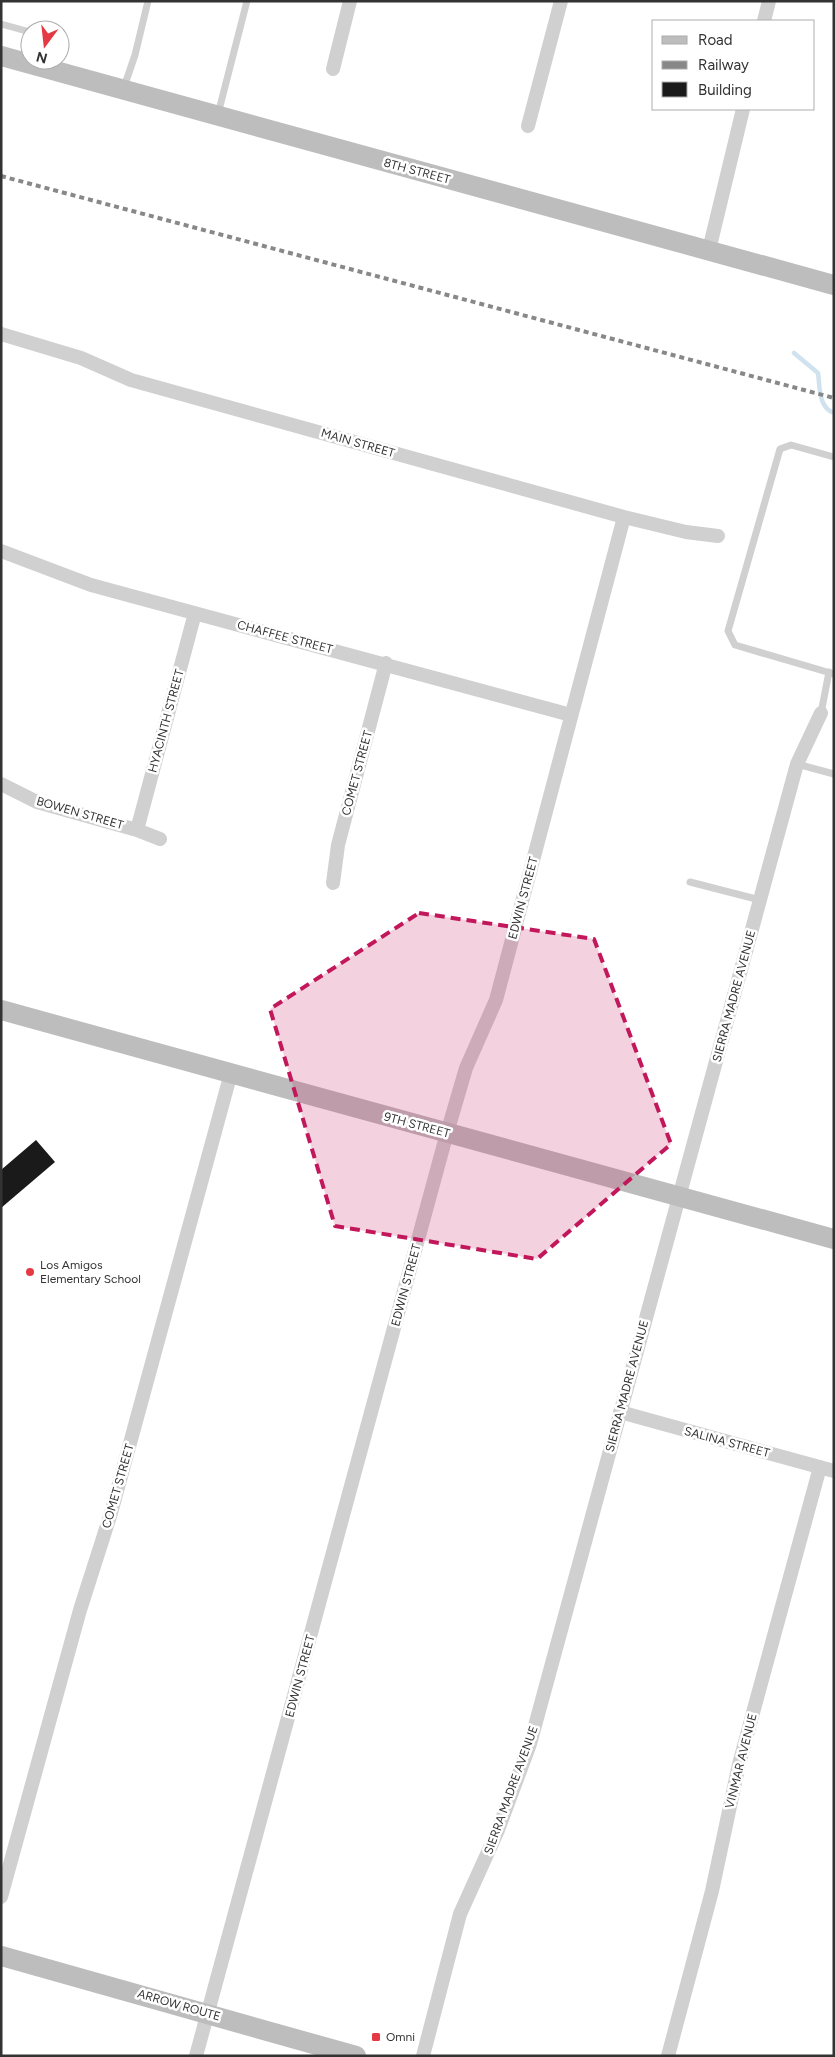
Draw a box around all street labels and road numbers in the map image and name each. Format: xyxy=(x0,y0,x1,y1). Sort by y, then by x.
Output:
street label: 8TH STREET xyxy=(382,155,452,187)
street label: MAIN STREET xyxy=(319,426,397,460)
street label: CHAFFEE STREET xyxy=(236,618,335,657)
street label: HYACINTH STREET xyxy=(145,668,187,774)
street label: COMET STREET xyxy=(339,729,375,817)
street label: BOWEN STREET xyxy=(35,794,125,832)
street label: EDWIN STREET xyxy=(505,855,541,941)
street label: SIERRA MADRE AVENUE xyxy=(710,929,758,1063)
street label: 9TH STREET xyxy=(382,1109,452,1141)
street label: EDWIN STREET xyxy=(388,1242,424,1328)
street label: SIERRA MADRE AVENUE xyxy=(603,1319,651,1453)
street label: SALINA STREET xyxy=(683,1424,772,1460)
street label: COMET STREET xyxy=(99,1442,137,1530)
street label: EDWIN STREET xyxy=(282,1633,318,1719)
street label: VINMAR AVENUE xyxy=(722,1712,760,1810)
street label: SIERRA MADRE AVENUE xyxy=(481,1724,541,1856)
street label: ARROW ROUTE xyxy=(136,1986,222,2024)

